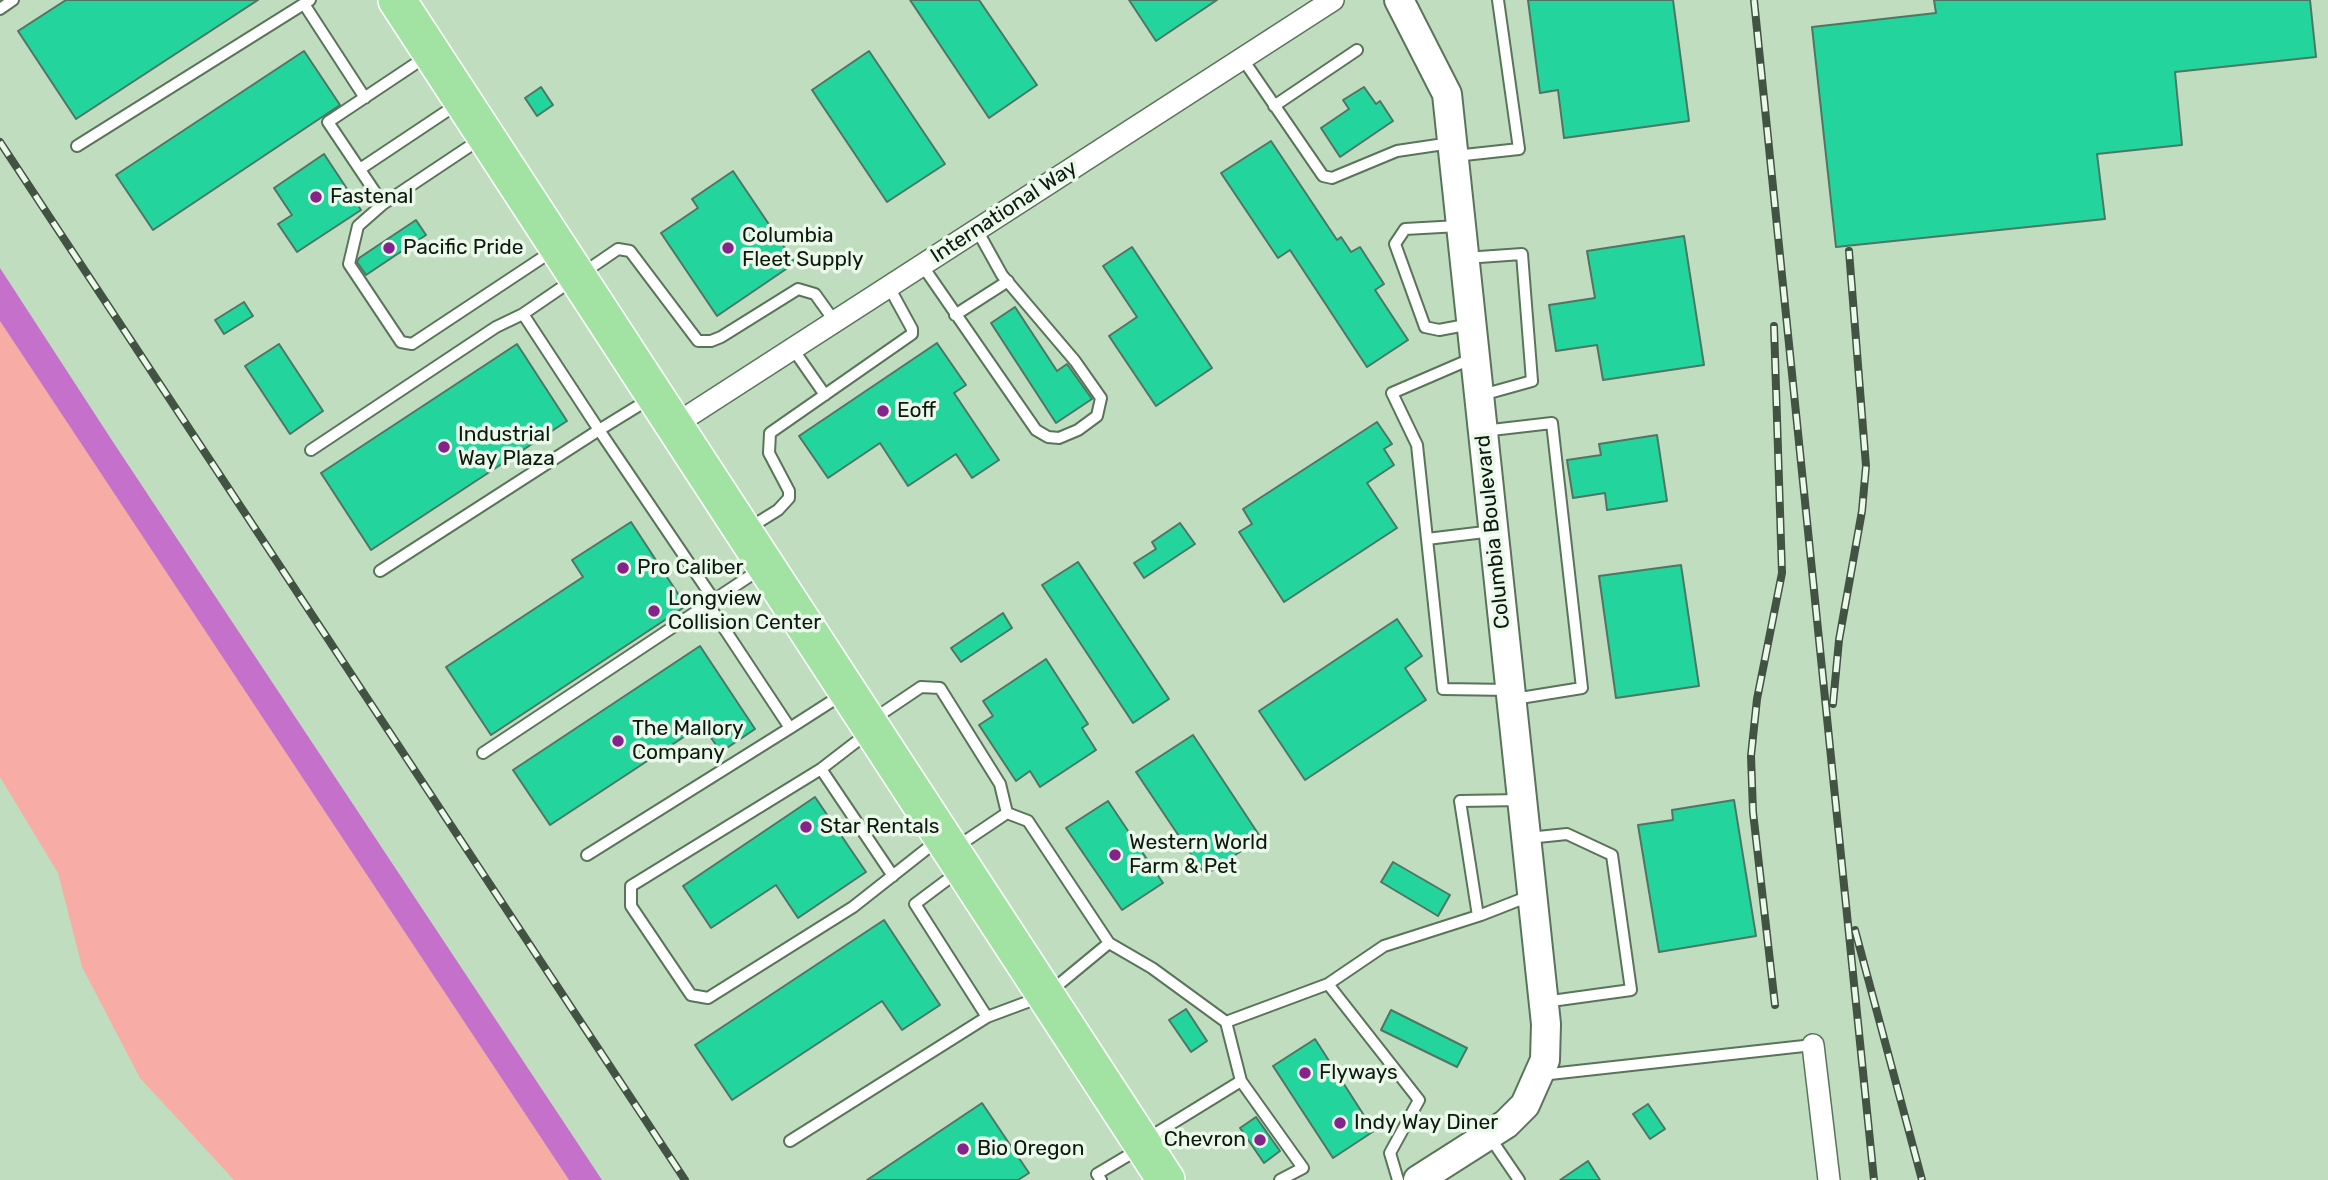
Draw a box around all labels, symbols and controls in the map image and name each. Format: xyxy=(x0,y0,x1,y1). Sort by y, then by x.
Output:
street label: International Way xyxy=(926,155,1082,269)
place label: Fastenal xyxy=(330,184,413,210)
marker: Fastenal xyxy=(308,189,324,205)
place label: Columbia Fleet Supply xyxy=(742,223,864,273)
place label: Pacific Pride xyxy=(403,235,524,261)
marker: Pacific Pride xyxy=(381,240,397,256)
marker: Columbia Fleet Supply xyxy=(720,240,736,256)
place label: Eoff xyxy=(897,398,936,424)
marker: Eoff xyxy=(875,403,891,419)
place label: Industrial Way Plaza xyxy=(458,422,555,472)
street label: Columbia Boulevard xyxy=(1470,434,1516,630)
marker: Industrial Way Plaza xyxy=(436,439,452,455)
place label: Pro Caliber xyxy=(637,555,743,581)
marker: Pro Caliber xyxy=(615,560,631,576)
place label: Longview Collision Center xyxy=(668,586,821,636)
marker: Longview Collision Center xyxy=(646,603,662,619)
place label: The Mallory Company xyxy=(632,716,744,766)
marker: The Mallory Company xyxy=(610,733,626,749)
place label: Star Rentals xyxy=(820,814,940,840)
marker: Star Rentals xyxy=(798,819,814,835)
place label: Western World Farm & Pet xyxy=(1129,830,1268,880)
marker: Western World Farm & Pet xyxy=(1107,847,1123,863)
place label: Flyways xyxy=(1319,1060,1398,1086)
marker: Flyways xyxy=(1297,1065,1313,1081)
place label: Indy Way Diner xyxy=(1354,1110,1498,1136)
marker: Indy Way Diner xyxy=(1332,1115,1348,1131)
place label: Chevron xyxy=(1164,1127,1246,1153)
marker: Chevron xyxy=(1252,1132,1268,1148)
place label: Bio Oregon xyxy=(977,1136,1084,1162)
marker: Bio Oregon xyxy=(955,1141,971,1157)

